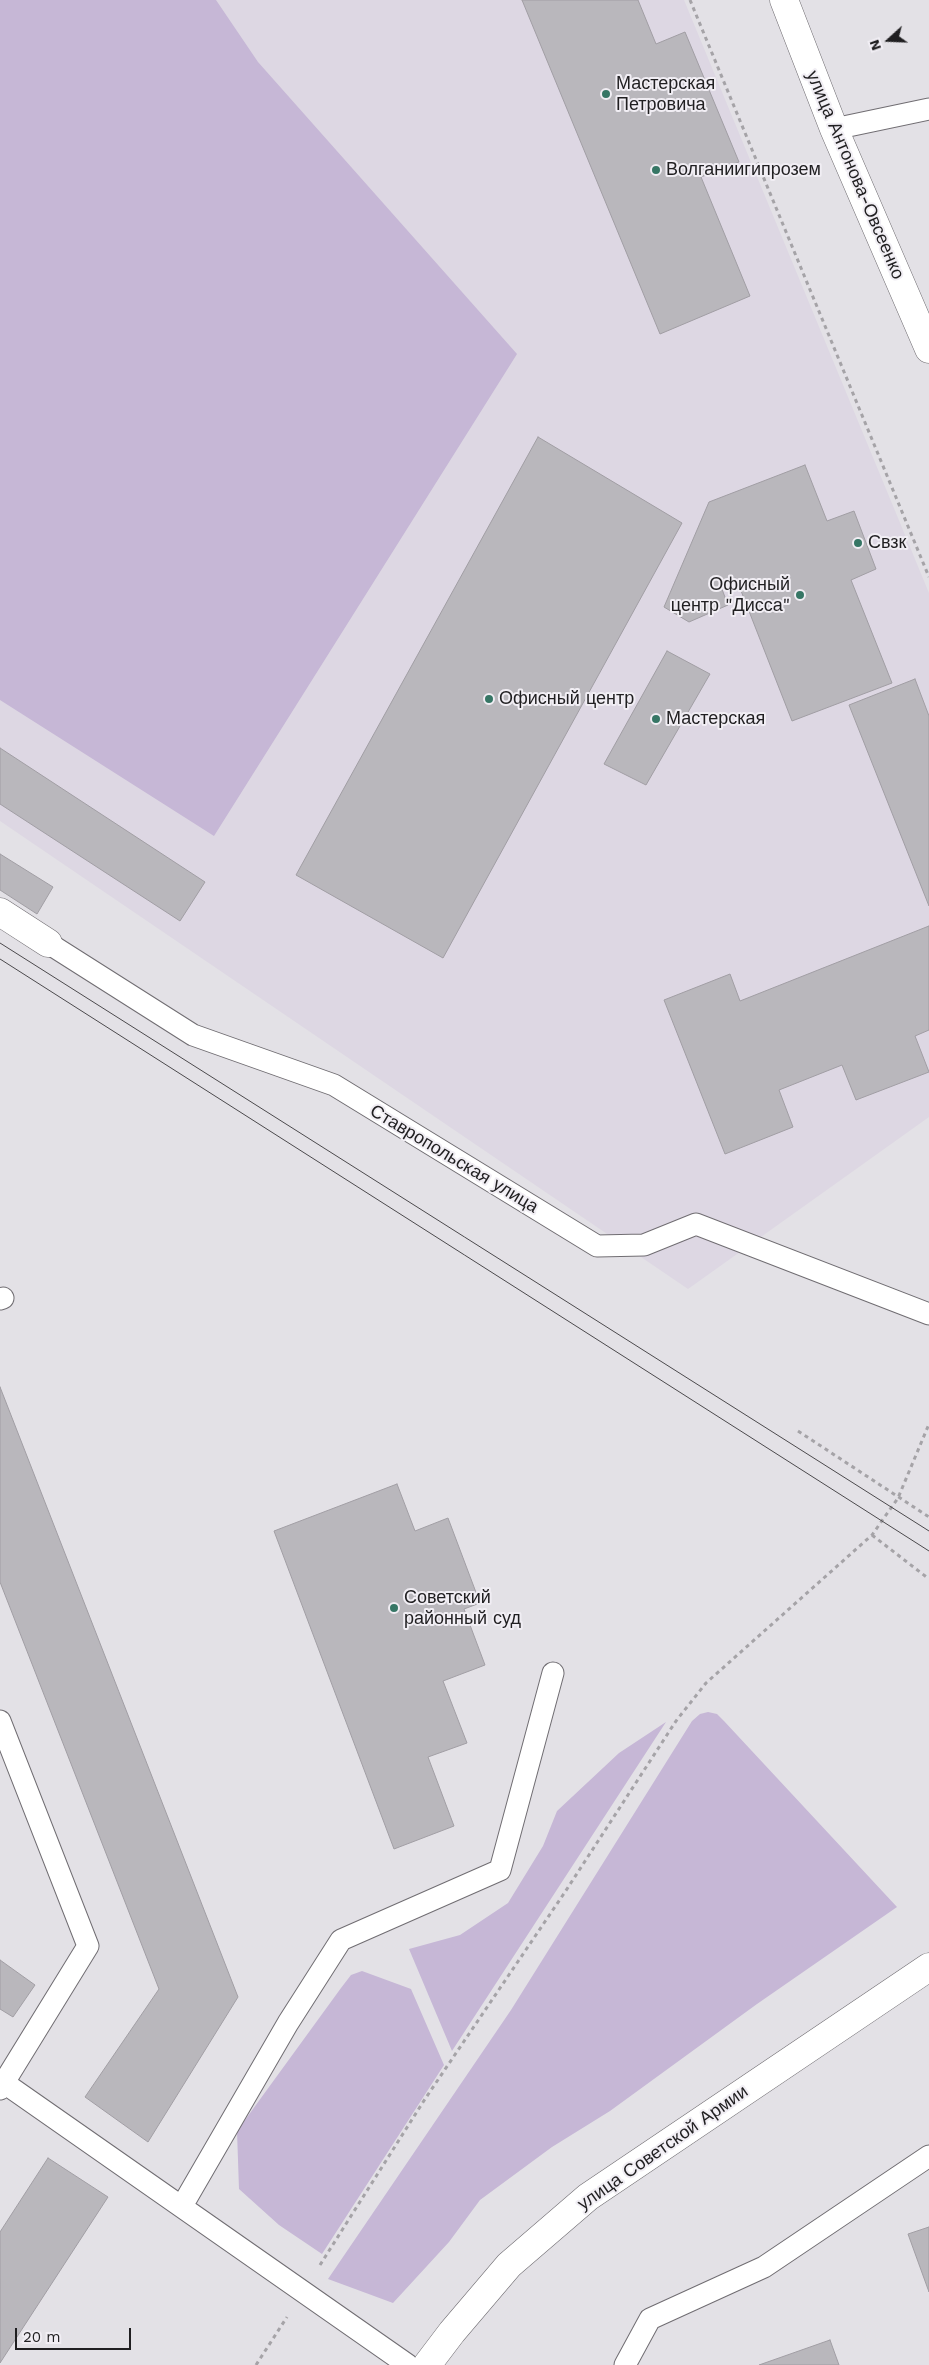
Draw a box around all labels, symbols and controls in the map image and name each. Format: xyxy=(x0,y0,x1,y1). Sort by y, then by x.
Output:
north arrow xyxy=(864,15,914,65)
text: N xyxy=(866,38,884,53)
street label: улица Антонова-Овсеенко xyxy=(801,67,909,283)
place label: Мастерская Петровича xyxy=(616,73,715,116)
marker: Мастерская Петровича xyxy=(600,88,612,100)
place label: Волганиигипрозем xyxy=(666,159,821,181)
marker: Волганиигипрозем xyxy=(650,164,662,176)
place label: Свзк xyxy=(868,532,906,554)
marker: Свзк xyxy=(852,537,864,549)
place label: Офисный центр "Дисса" xyxy=(671,574,790,616)
marker: Офисный центр "Дисса" xyxy=(794,589,806,601)
place label: Офисный центр xyxy=(499,688,634,710)
marker: Офисный центр xyxy=(483,693,495,705)
place label: Мастерская xyxy=(666,708,765,730)
marker: Мастерская xyxy=(650,713,662,725)
street label: Ставропольская улица xyxy=(366,1100,542,1218)
place label: Советский районный суд xyxy=(404,1587,521,1630)
marker: Советский районный суд xyxy=(388,1602,400,1614)
street label: улица Советской Армии xyxy=(574,2081,752,2215)
scale bar xyxy=(18,2318,134,2350)
text: 20 m xyxy=(23,2328,61,2346)

